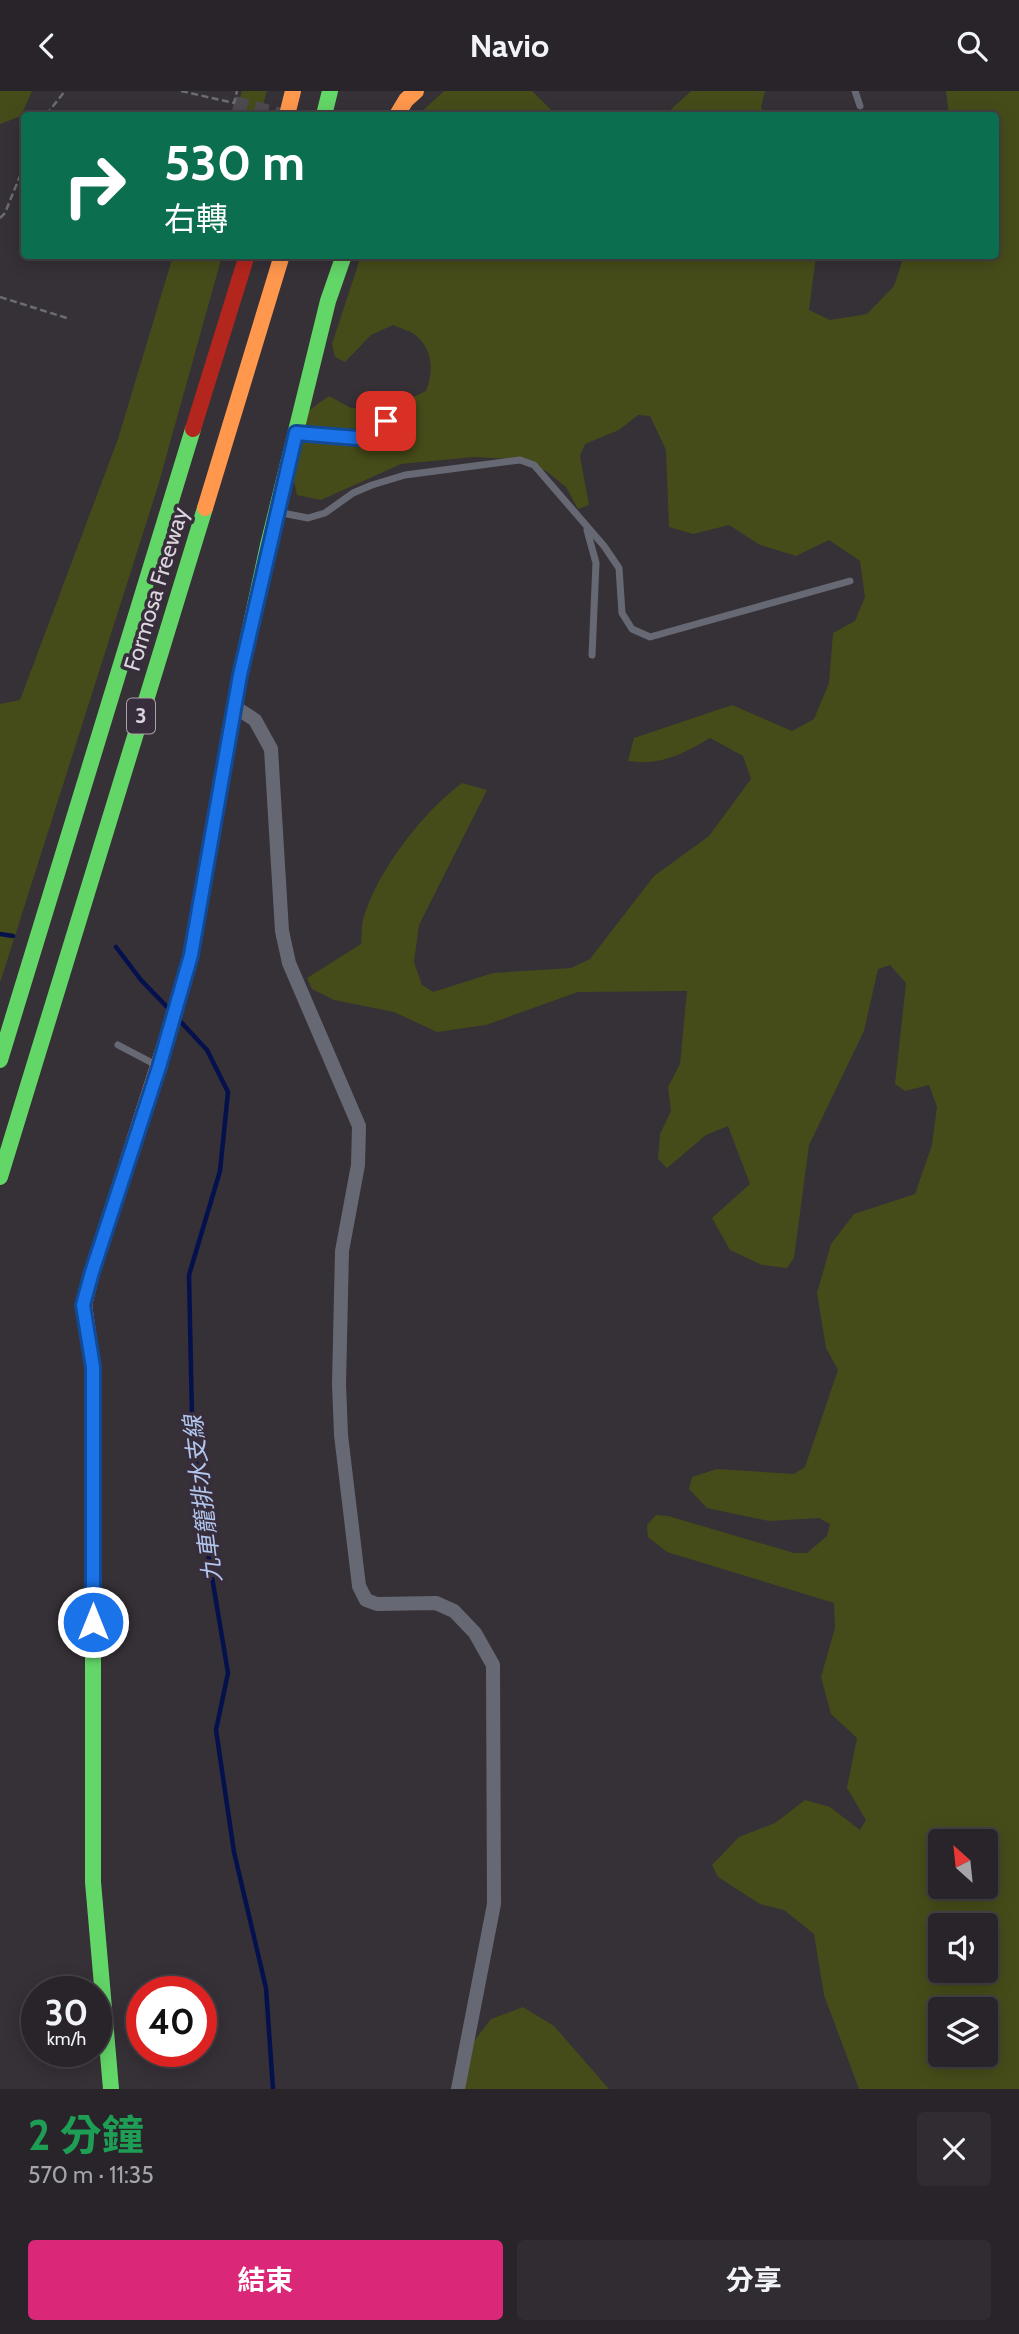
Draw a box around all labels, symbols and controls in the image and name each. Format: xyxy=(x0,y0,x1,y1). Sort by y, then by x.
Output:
text: Navio xyxy=(470,26,549,65)
icon: back xyxy=(28,27,66,65)
icon: search xyxy=(953,27,991,65)
text: 530 m xyxy=(164,133,305,192)
icon: right xyxy=(49,140,140,231)
text: 右轉 xyxy=(164,199,228,238)
pin xyxy=(356,391,416,451)
icon: arrive xyxy=(367,402,405,440)
street label: Formosa Freeway xyxy=(118,503,194,674)
road number: 3 xyxy=(127,699,155,733)
water label: 九車籠排水支線 xyxy=(178,1411,227,1584)
position arrow xyxy=(56,1585,130,1659)
north arrow xyxy=(928,1829,998,1899)
map controls xyxy=(928,1829,998,2067)
button: sound xyxy=(928,1913,998,1983)
speed limit sign: 40 xyxy=(126,1976,217,2067)
text: 30 xyxy=(45,1991,88,2034)
button: layers xyxy=(928,1997,998,2067)
text: km/h xyxy=(47,2028,86,2050)
text: 2 分鐘 xyxy=(28,2109,144,2161)
button: close xyxy=(917,2112,991,2186)
text: 570 m · 11:35 xyxy=(28,2161,154,2189)
button: 結束 xyxy=(28,2240,503,2320)
button: 分享 xyxy=(517,2240,991,2320)

